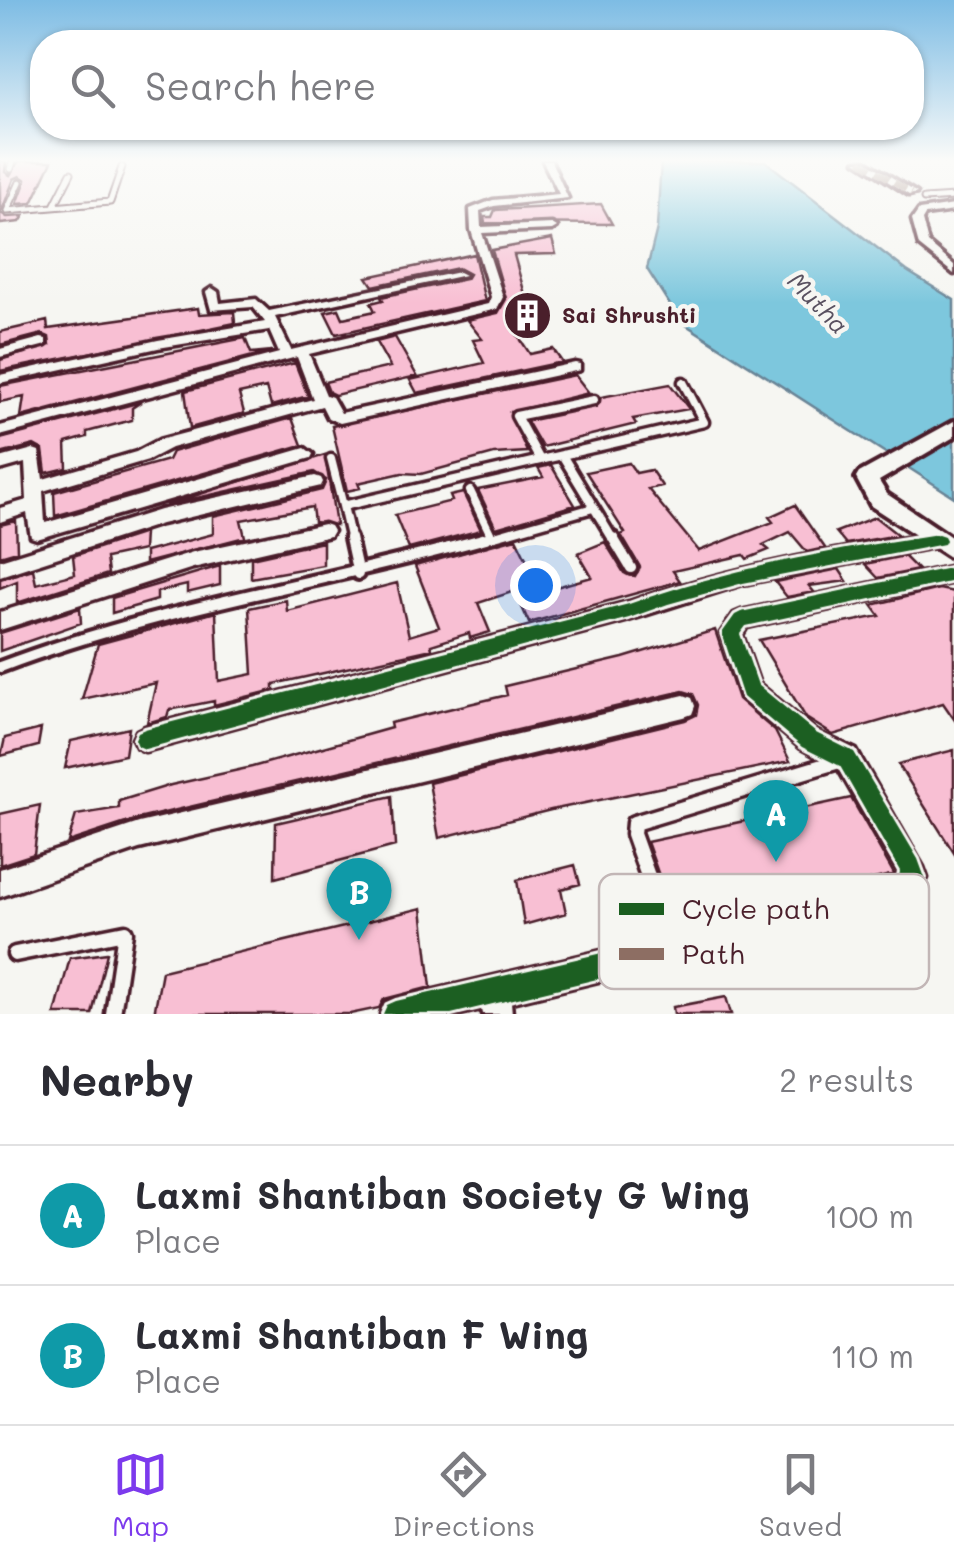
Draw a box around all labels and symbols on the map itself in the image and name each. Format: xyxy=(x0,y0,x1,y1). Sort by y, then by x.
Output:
water label: Mutha xyxy=(781,264,856,340)
building icon: Sai Shrushti xyxy=(501,289,553,341)
place label: Sai Shrushti xyxy=(562,300,696,329)
your location xyxy=(510,560,561,611)
pin: A xyxy=(744,780,808,862)
pin: B xyxy=(326,858,392,940)
legend xyxy=(599,874,929,989)
text: Cycle path xyxy=(682,890,829,926)
text: Path xyxy=(682,935,745,971)

